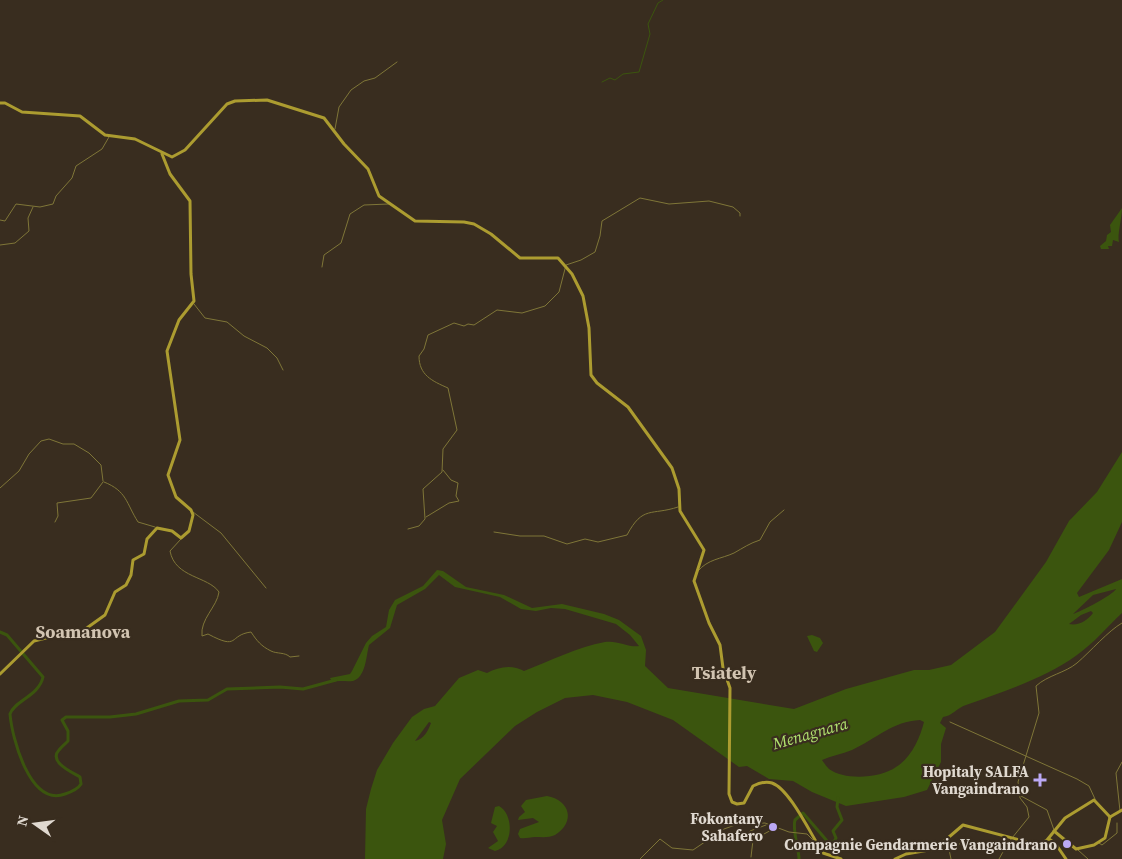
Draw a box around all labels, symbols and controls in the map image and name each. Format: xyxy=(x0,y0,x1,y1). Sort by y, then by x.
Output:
district label: Soamanova xyxy=(36,619,131,644)
district label: Tsiately xyxy=(692,660,757,685)
water label: Menagnara xyxy=(769,712,851,755)
place label: Hopitaly SALFA Vangaindrano xyxy=(923,761,1030,799)
marker: Hopitaly SALFA Vangaindrano xyxy=(1033,773,1047,787)
north arrow xyxy=(10,799,60,849)
place label: Fokontany Sahafero xyxy=(690,808,764,846)
text: N xyxy=(11,813,33,828)
marker: Fokontany Sahafero xyxy=(767,821,779,833)
place label: Compagnie Gendarmerie Vangaindrano xyxy=(784,834,1058,855)
marker: Compagnie Gendarmerie Vangaindrano xyxy=(1061,838,1073,850)

